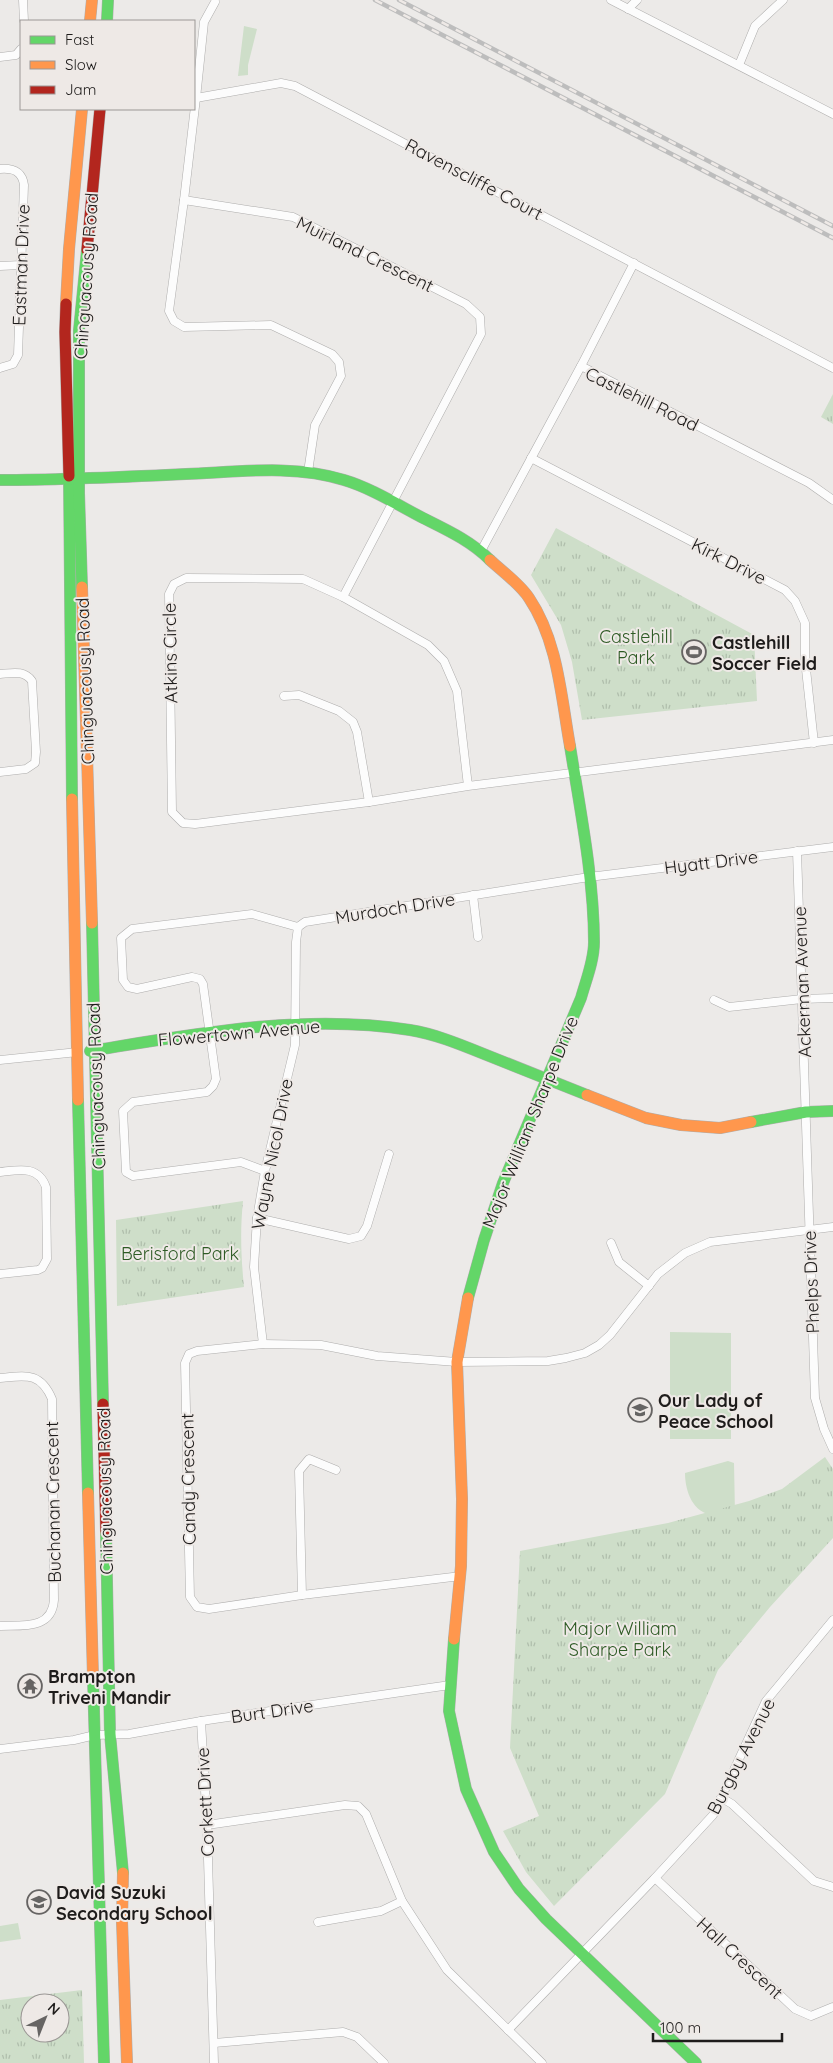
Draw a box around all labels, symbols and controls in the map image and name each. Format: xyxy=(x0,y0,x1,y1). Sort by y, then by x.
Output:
legend xyxy=(20,20,195,110)
text: Fast xyxy=(65,30,94,49)
text: Slow xyxy=(65,55,97,74)
text: Jam xyxy=(65,80,96,99)
street label: Ravenscliffe Court xyxy=(401,133,547,225)
street label: Chinguacousy Road xyxy=(69,192,103,360)
street label: Eastman Drive xyxy=(7,204,35,326)
street label: Muirland Crescent xyxy=(293,211,437,297)
street label: Castlehill Road xyxy=(582,362,702,436)
street label: Kirk Drive xyxy=(688,532,770,590)
street label: Chinguacousy Road xyxy=(71,597,99,765)
street label: Atkins Circle xyxy=(158,603,182,703)
park label: Castlehill Park xyxy=(599,625,673,669)
place label: Castlehill Soccer Field xyxy=(712,631,817,675)
sports icon: Castlehill Soccer Field xyxy=(681,639,707,665)
street label: Hyatt Drive xyxy=(663,845,759,879)
street label: Murdoch Drive xyxy=(333,887,457,929)
street label: Ackerman Avenue xyxy=(788,906,816,1058)
street label: Chinguacousy Road xyxy=(82,1002,110,1170)
street label: Major William Sharpe Drive xyxy=(477,1013,583,1231)
street label: Flowertown Avenue xyxy=(157,1014,321,1052)
street label: Wayne Nicol Drive xyxy=(246,1077,298,1231)
street label: Phelps Drive xyxy=(798,1230,824,1334)
park label: Berisford Park xyxy=(121,1242,239,1265)
place label: Our Lady of Peace School xyxy=(658,1389,774,1433)
school or university icon: Our Lady of Peace School xyxy=(627,1397,653,1423)
street label: Chinguacousy Road xyxy=(92,1407,118,1575)
street label: Candy Crescent xyxy=(175,1413,201,1545)
street label: Buchanan Crescent xyxy=(40,1421,66,1583)
park label: Major William Sharpe Park xyxy=(563,1617,677,1661)
place label: Brampton Triveni Mandir xyxy=(48,1665,171,1709)
temple icon: Brampton Triveni Mandir xyxy=(17,1673,43,1699)
street label: Burt Drive xyxy=(229,1694,315,1728)
street label: Burgby Avenue xyxy=(702,1694,780,1818)
street label: Corkett Drive xyxy=(191,1747,219,1857)
place label: David Suzuki Secondary School xyxy=(56,1881,213,1925)
school or university icon: David Suzuki Secondary School xyxy=(26,1889,52,1915)
street label: Hall Crescent xyxy=(692,1912,788,2004)
north arrow xyxy=(20,1993,70,2043)
text: N xyxy=(44,1998,64,2019)
scale bar xyxy=(653,2010,782,2042)
text: 100 m xyxy=(660,2018,701,2037)

